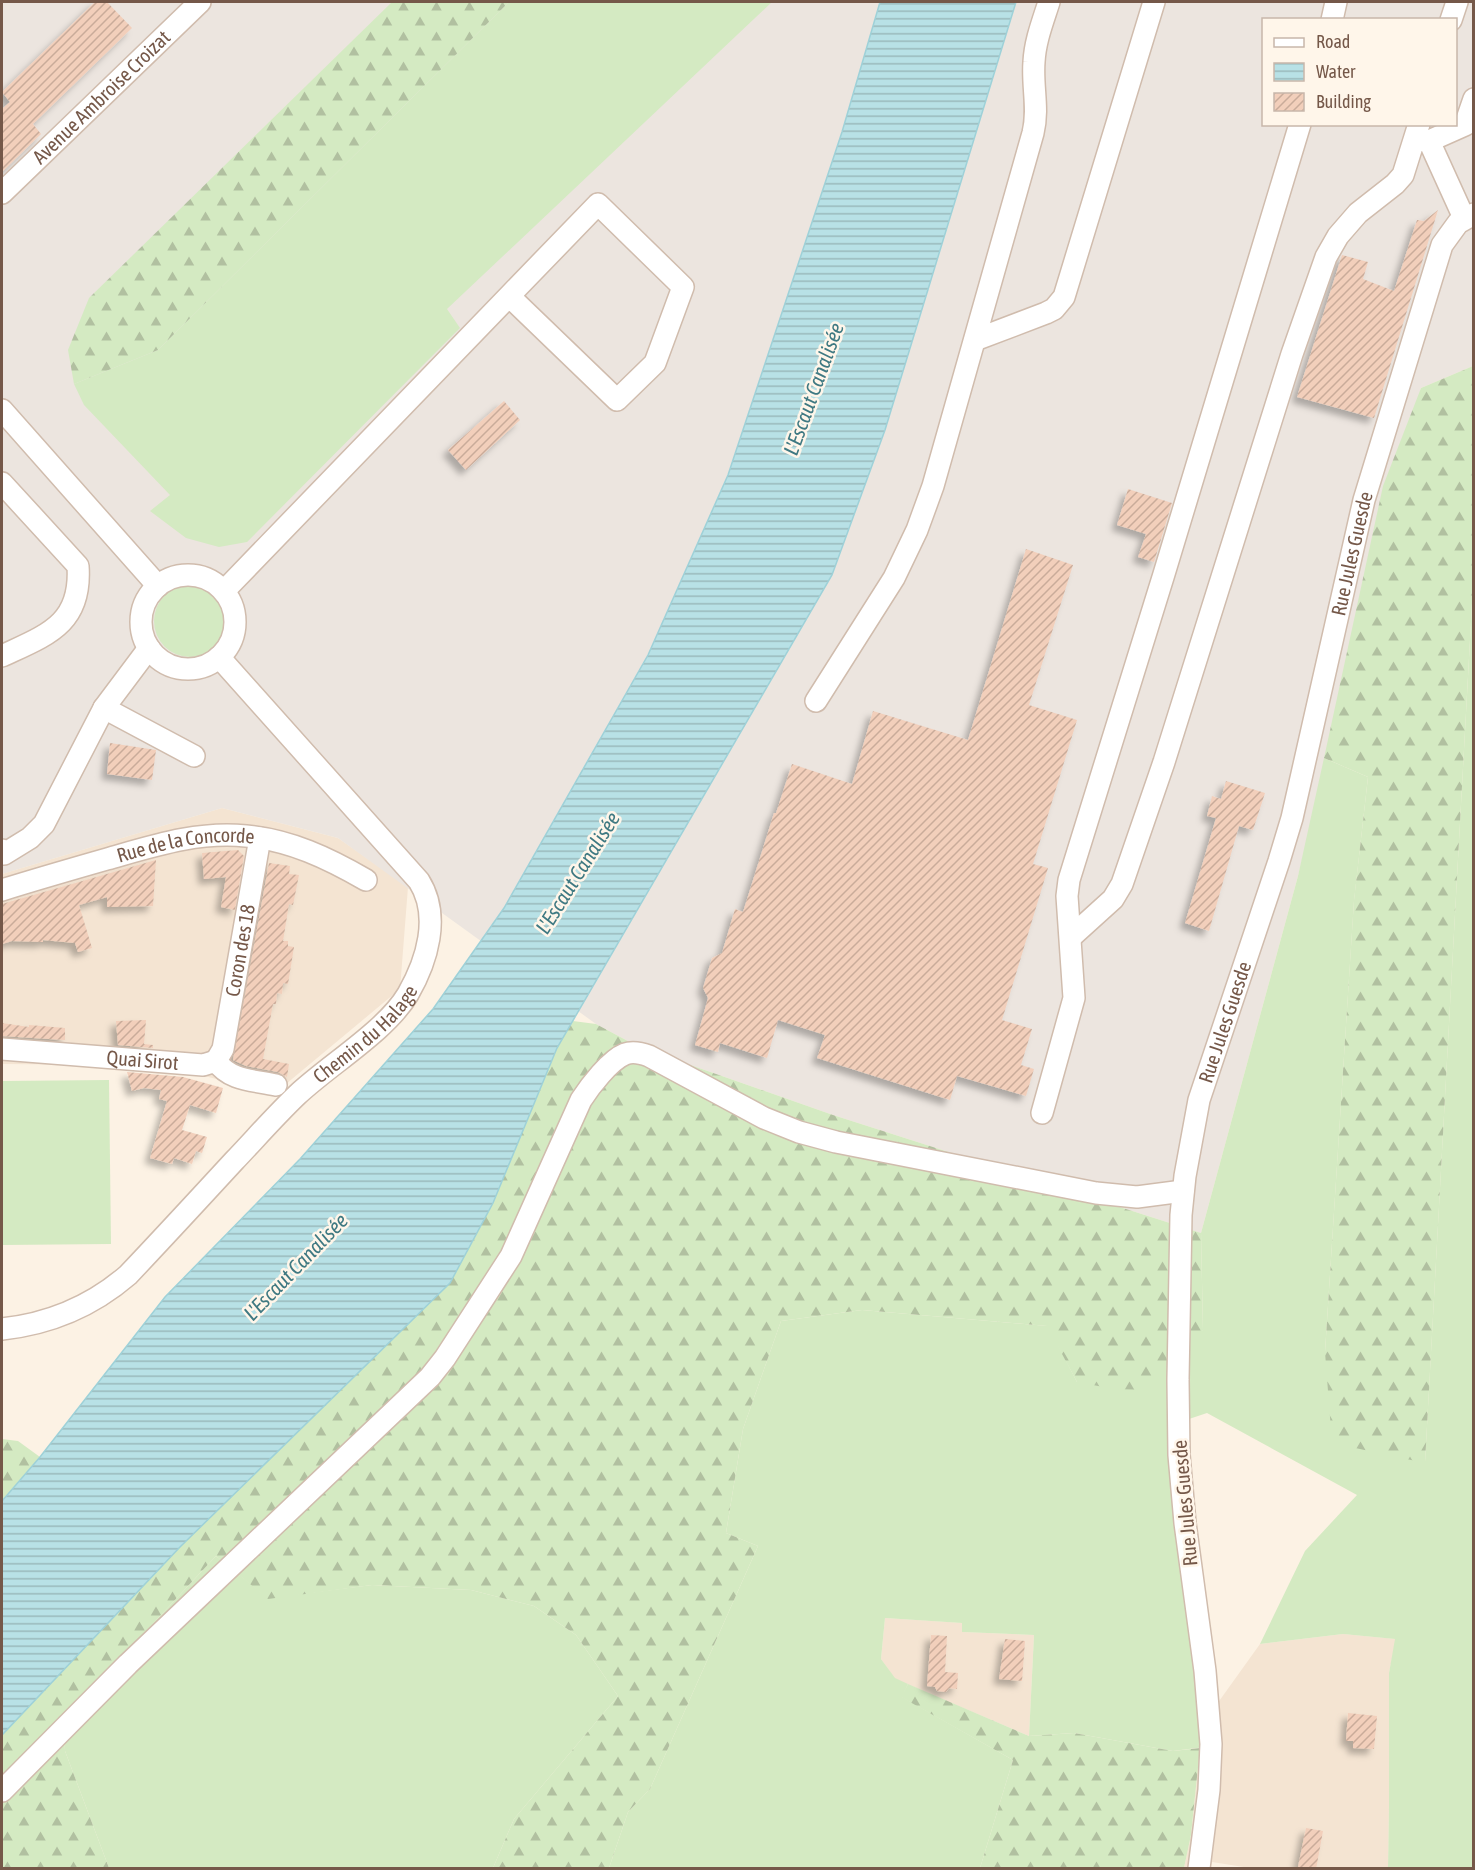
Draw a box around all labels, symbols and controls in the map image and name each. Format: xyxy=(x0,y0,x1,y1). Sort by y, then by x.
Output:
legend xyxy=(1262,18,1457,126)
street label: Avenue Ambroise Croizat xyxy=(28,25,175,168)
text: Road xyxy=(1316,31,1350,52)
text: Water xyxy=(1316,61,1356,82)
text: Building xyxy=(1316,91,1371,112)
water label: L'Escaut Canalisée xyxy=(778,319,848,458)
street label: Rue Jules Guesde xyxy=(1326,489,1377,618)
water label: L'Escaut Canalisée xyxy=(530,807,624,938)
street label: Rue de la Concorde xyxy=(114,823,256,867)
street label: Coron des 18 xyxy=(220,902,259,998)
street label: Rue Jules Guesde xyxy=(1194,958,1256,1086)
street label: Chemin du Halage xyxy=(308,981,422,1087)
street label: Quai Sirot xyxy=(106,1045,180,1074)
water label: L'Escaut Canalisée xyxy=(238,1208,352,1325)
street label: Rue Jules Guesde xyxy=(1168,1439,1201,1567)

